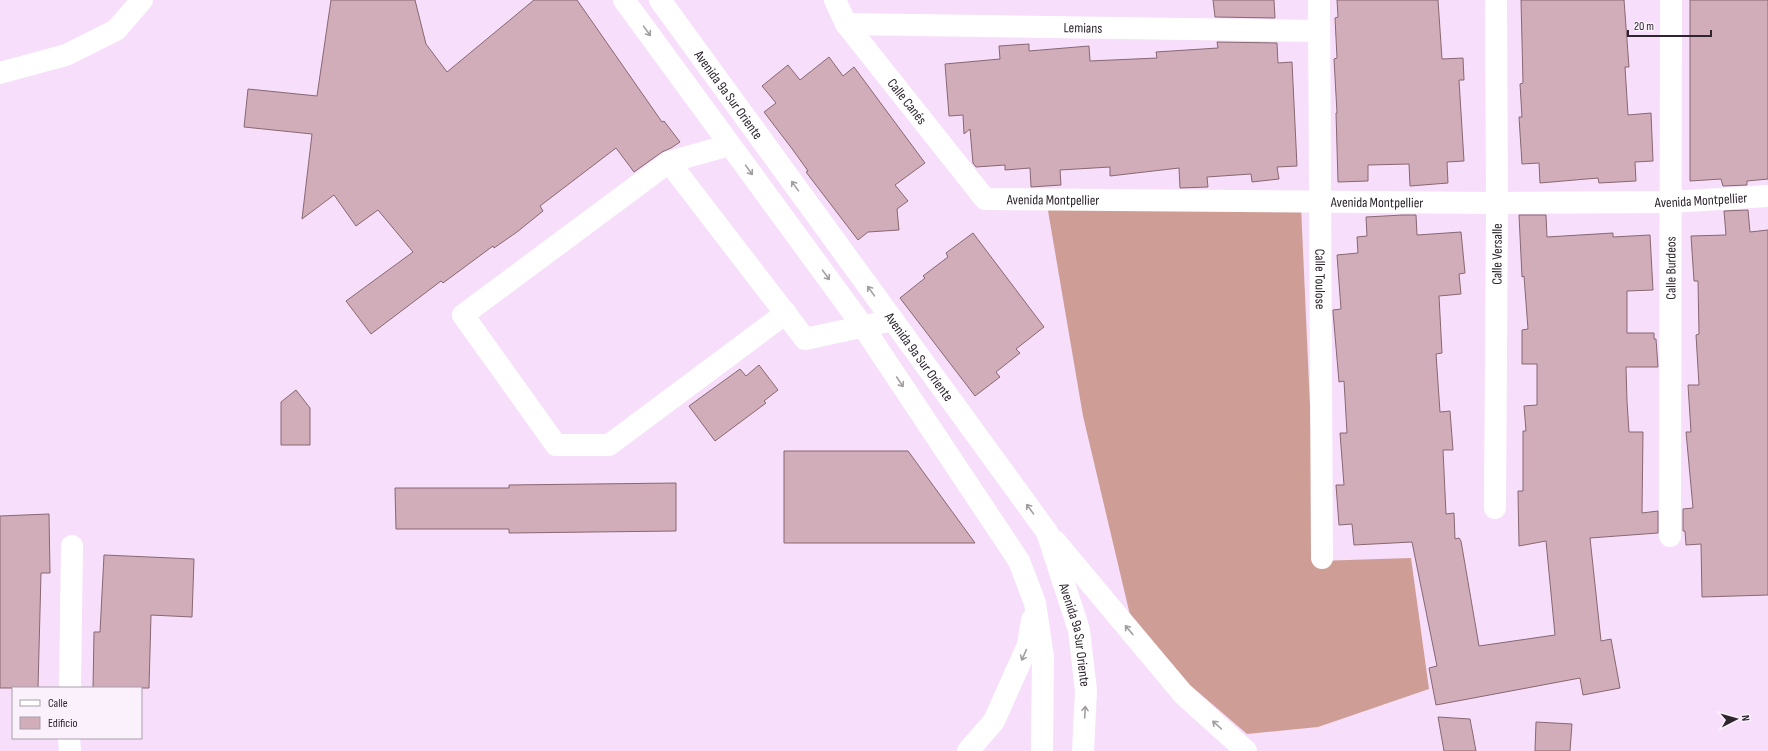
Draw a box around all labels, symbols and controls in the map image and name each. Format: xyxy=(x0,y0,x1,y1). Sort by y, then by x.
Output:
scale bar xyxy=(1628,12,1711,38)
street label: Lemians xyxy=(1063,19,1102,36)
text: 20 m xyxy=(1634,19,1654,34)
one-way arrow xyxy=(643,26,652,37)
street label: Avenida 9a Sur Oriente xyxy=(690,46,767,142)
street label: Calle Canés xyxy=(884,75,931,128)
one-way arrow xyxy=(745,165,753,176)
one-way arrow xyxy=(791,180,799,191)
street label: Avenida Montpellier xyxy=(1654,189,1748,211)
street label: Avenida Montpellier xyxy=(1006,191,1099,208)
street label: Avenida Montpellier xyxy=(1330,193,1423,211)
street label: Calle Versalle xyxy=(1488,223,1505,285)
street label: Calle Burdeos xyxy=(1662,236,1679,300)
street label: Calle Toulose xyxy=(1312,249,1329,309)
one-way arrow xyxy=(822,270,830,281)
one-way arrow xyxy=(867,285,876,296)
street label: Avenida 9a Sur Oriente xyxy=(881,308,957,404)
one-way arrow xyxy=(896,376,904,387)
one-way arrow xyxy=(1026,504,1034,515)
street label: Avenida 9a Sur Oriente xyxy=(1055,580,1094,688)
one-way arrow xyxy=(1125,625,1134,635)
one-way arrow xyxy=(1019,648,1027,660)
legend xyxy=(12,687,142,739)
text: Calle xyxy=(48,696,68,711)
north arrow xyxy=(1716,699,1756,739)
one-way arrow xyxy=(1081,706,1089,719)
text: N xyxy=(1739,714,1752,722)
text: Edificio xyxy=(48,716,77,731)
one-way arrow xyxy=(1213,721,1223,730)

